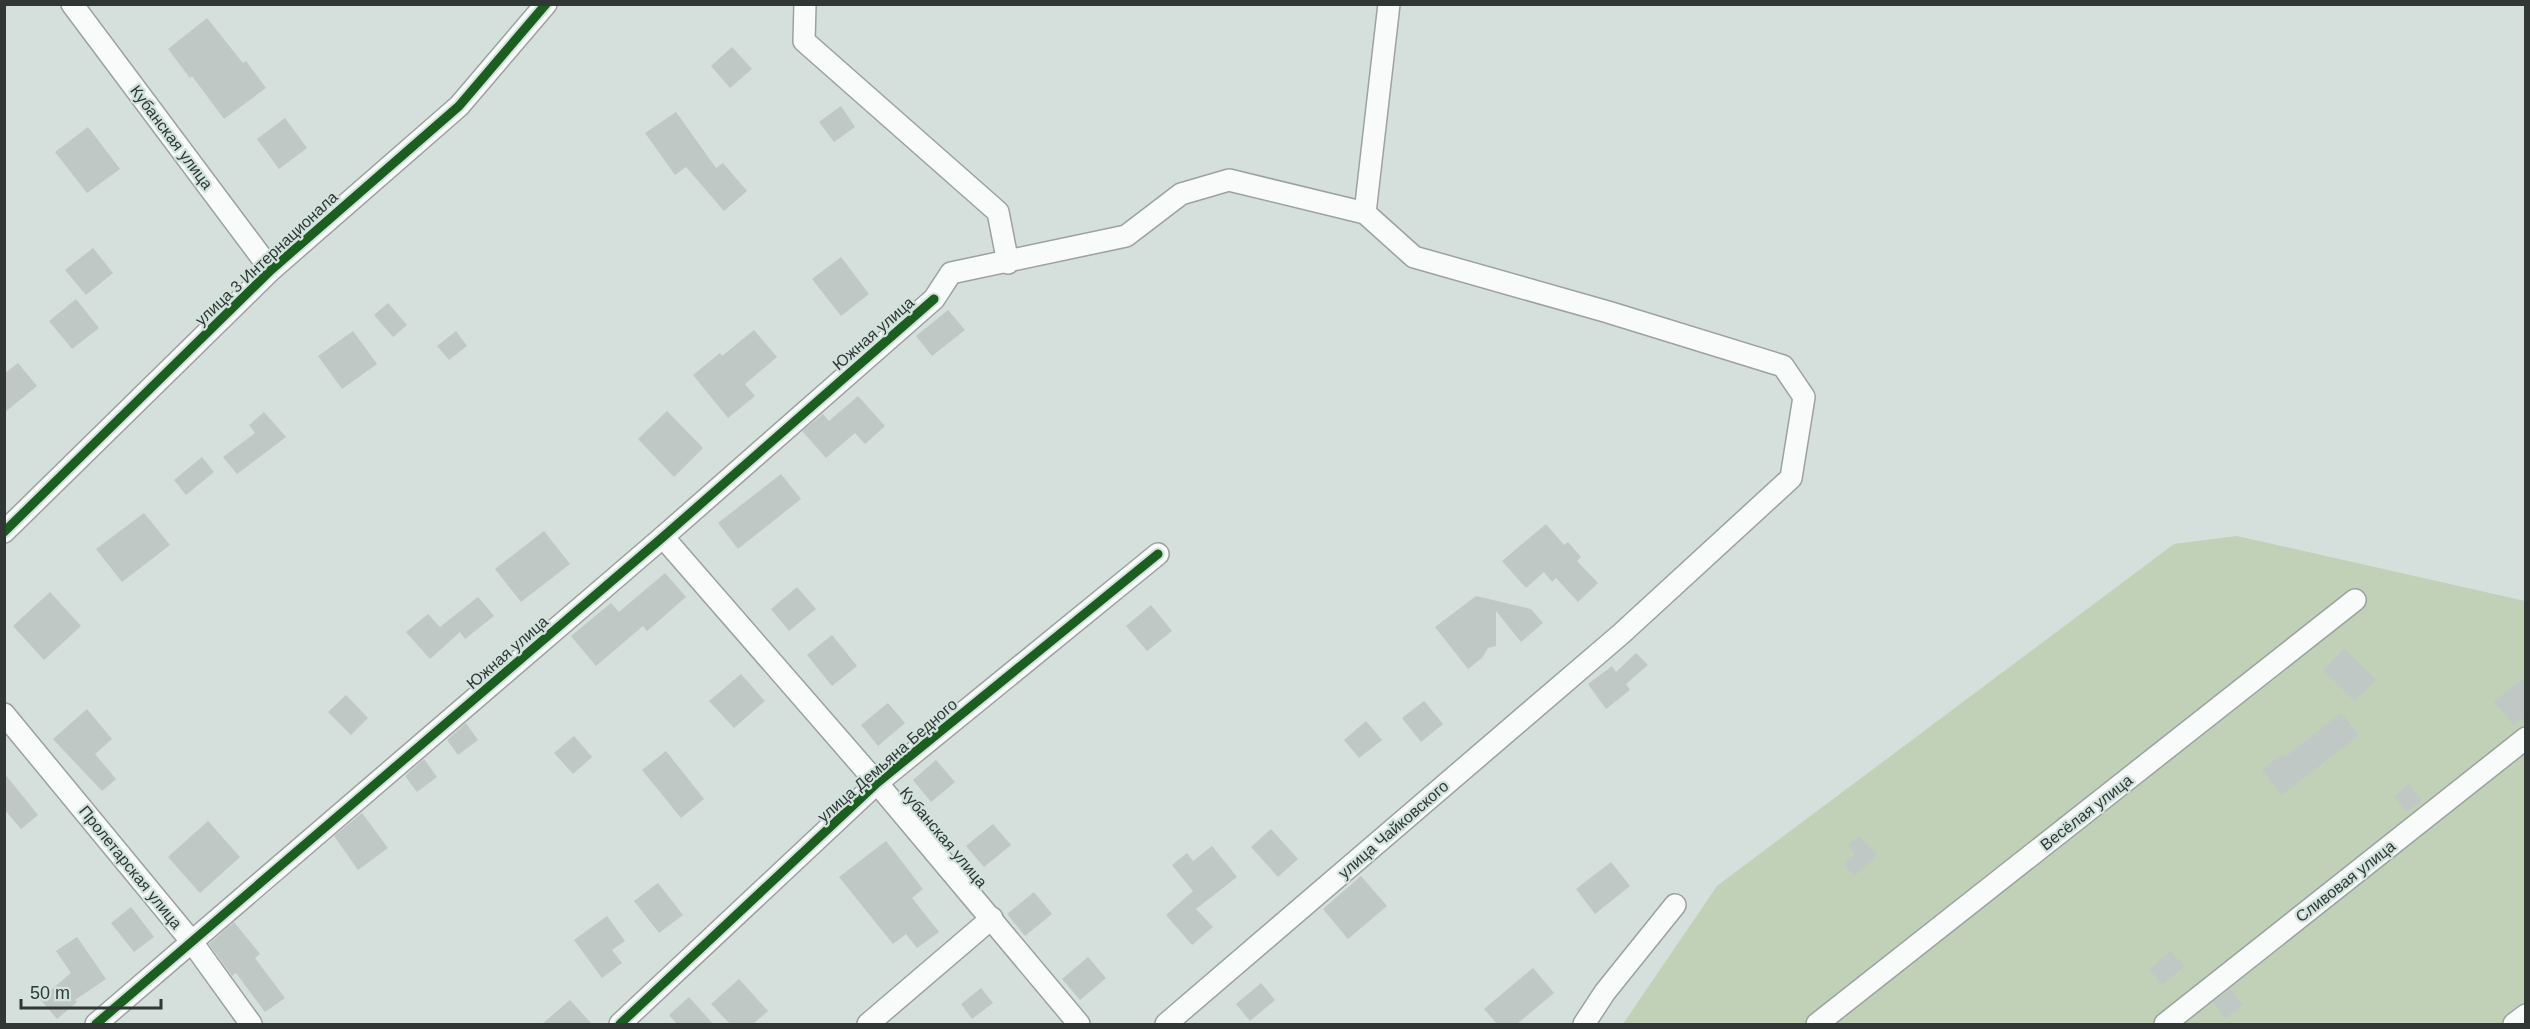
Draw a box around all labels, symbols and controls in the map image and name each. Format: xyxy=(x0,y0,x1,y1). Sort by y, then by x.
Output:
street label: Кубанская улица xyxy=(127,82,216,193)
street label: улица 3 Интернационала xyxy=(192,188,341,329)
street label: Южная улица xyxy=(829,294,917,373)
street label: Южная улица xyxy=(463,613,551,692)
street label: улица Демьяна Бедного xyxy=(814,695,960,825)
street label: Весёлая улица xyxy=(2037,771,2136,854)
street label: улица Чайковского xyxy=(1335,777,1452,882)
street label: Кубанская улица xyxy=(897,784,990,891)
street label: Пролетарская улица xyxy=(76,803,185,932)
street label: Сливовая улица xyxy=(2292,837,2398,925)
scale bar xyxy=(21,972,160,1010)
text: 50 m xyxy=(30,983,70,1003)

